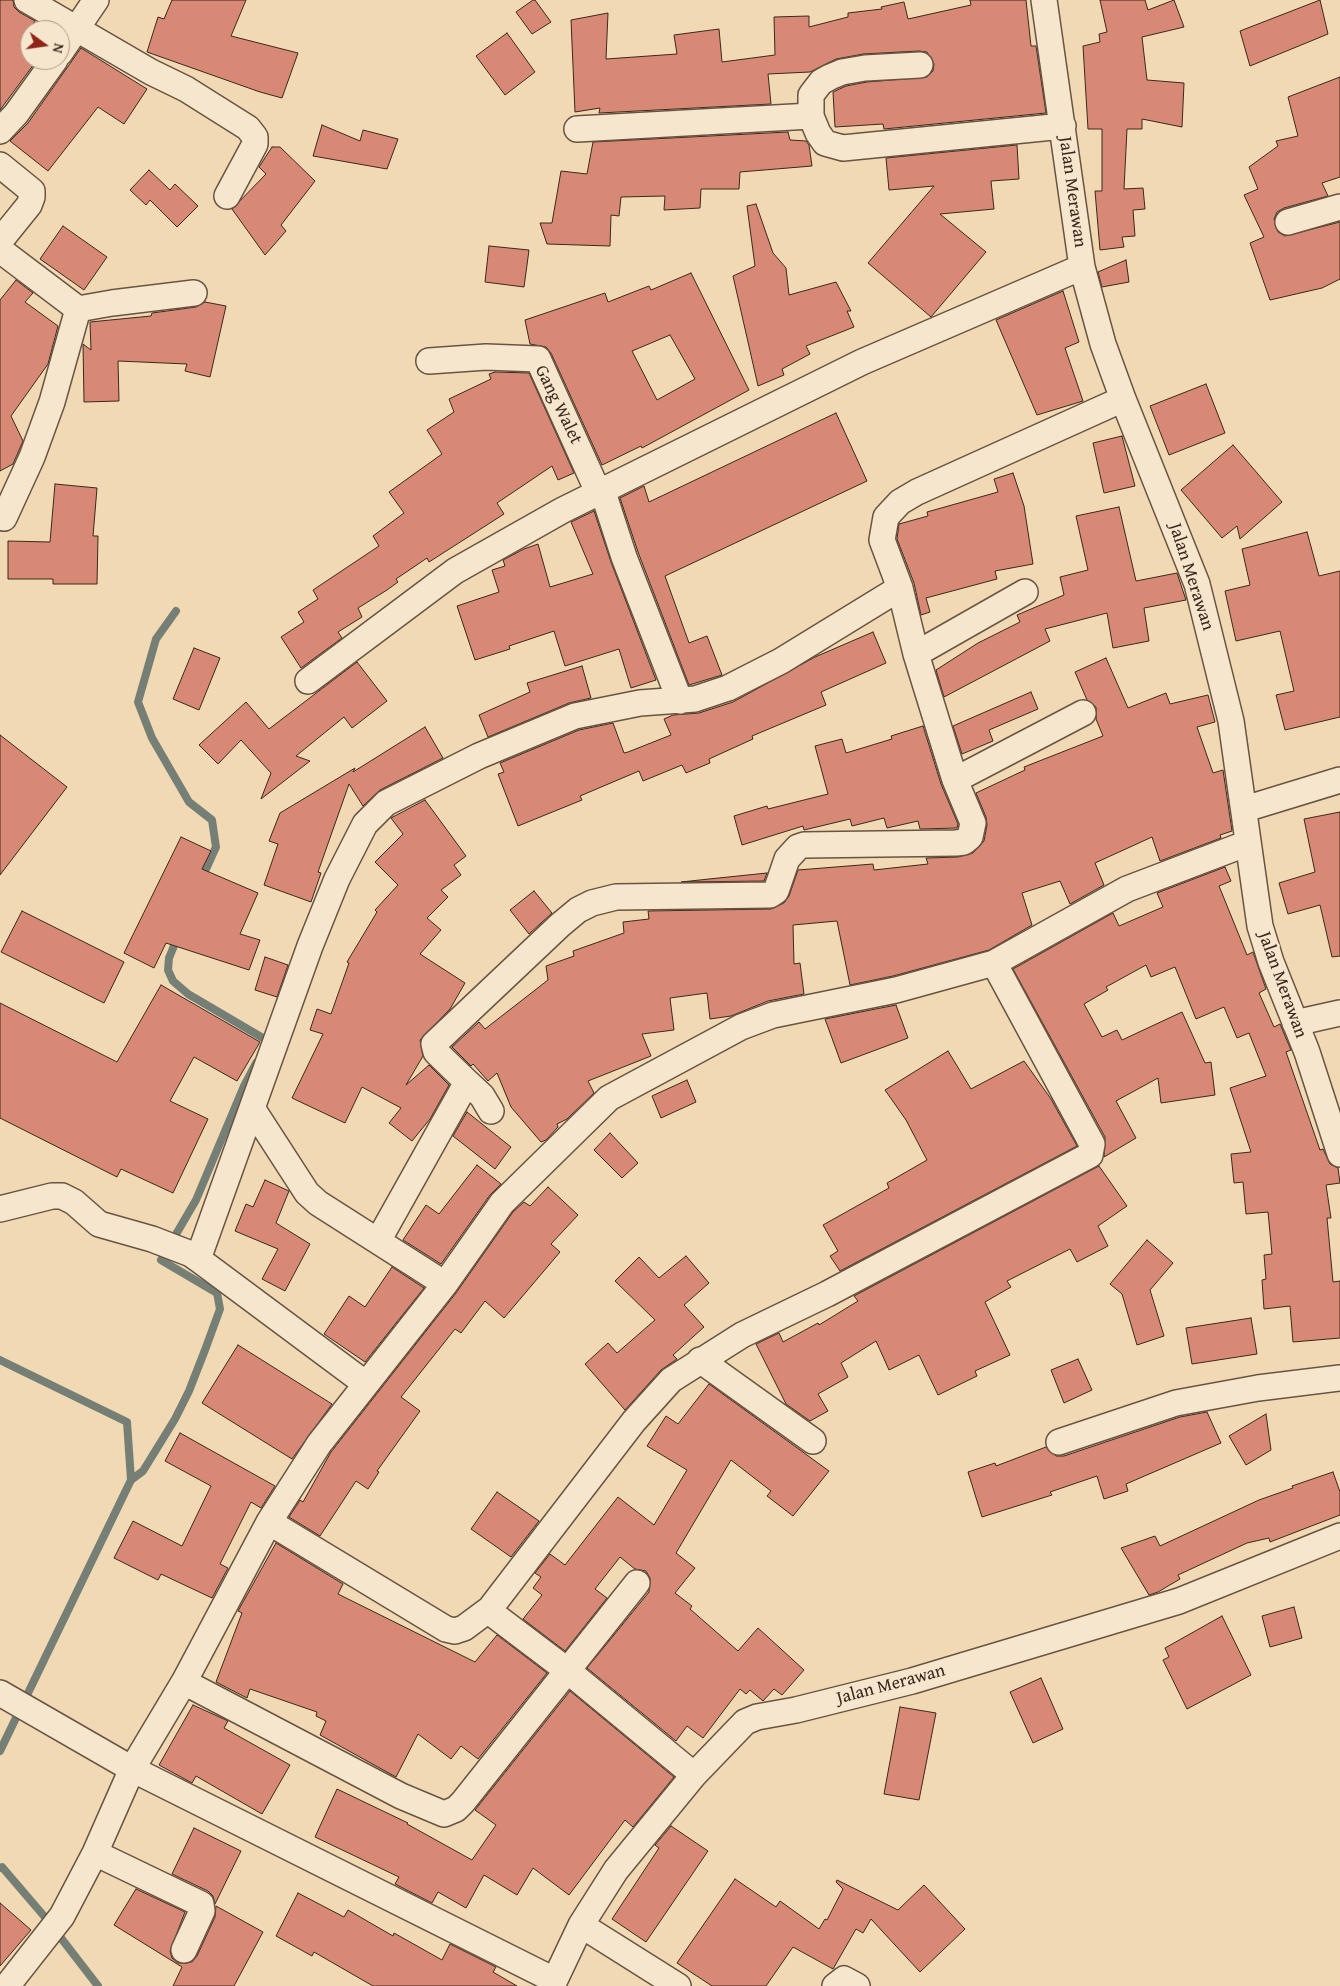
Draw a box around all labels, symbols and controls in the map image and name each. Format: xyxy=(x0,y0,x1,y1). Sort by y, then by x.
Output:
north arrow xyxy=(20,20,70,70)
text: N xyxy=(48,41,69,55)
street label: Jalan Merawan xyxy=(1054,135,1090,249)
street label: Gang Walet xyxy=(530,362,586,448)
street label: Jalan Merawan xyxy=(1163,521,1219,633)
street label: Jalan Merawan xyxy=(1253,929,1311,1041)
street label: Jalan Merawan xyxy=(834,1660,948,1710)

